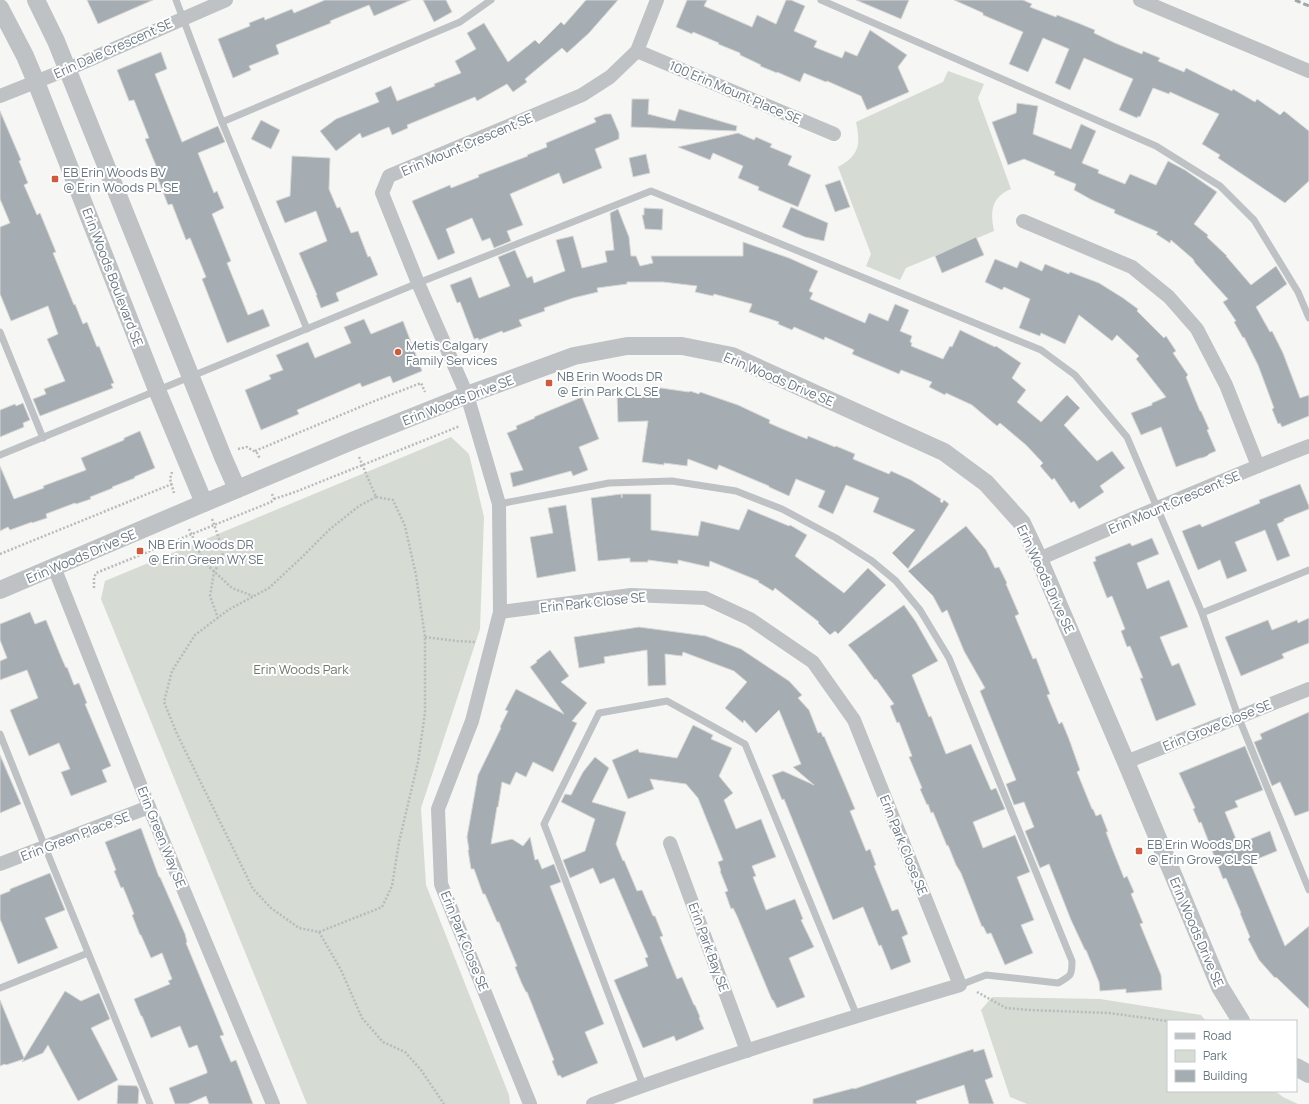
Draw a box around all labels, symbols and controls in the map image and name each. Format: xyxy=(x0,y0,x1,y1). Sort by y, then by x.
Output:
street label: Erin Dale Crescent SE xyxy=(51,14,175,82)
street label: 100 Erin Mount Place SE xyxy=(666,56,804,128)
street label: Erin Mount Crescent SE xyxy=(399,108,535,180)
place label: EB Erin Woods BV @ Erin Woods PL SE xyxy=(63,163,179,196)
marker: EB Erin Woods BV @ Erin Woods PL SE xyxy=(50,174,60,184)
street label: Erin Woods Boulevard SE xyxy=(78,205,148,349)
place label: Metis Calgary Family Services xyxy=(406,336,498,369)
marker: Metis Calgary Family Services xyxy=(393,347,403,357)
street label: Erin Woods Drive SE xyxy=(721,348,837,410)
place label: NB Erin Woods DR @ Erin Park CL SE xyxy=(557,367,663,400)
street label: Erin Woods Drive SE xyxy=(400,370,516,430)
marker: NB Erin Woods DR @ Erin Park CL SE xyxy=(544,378,554,388)
street label: Erin Mount Crescent SE xyxy=(1106,466,1242,538)
street label: Erin Woods Drive SE xyxy=(1013,522,1079,636)
street label: Erin Woods Drive SE xyxy=(23,525,139,587)
place label: NB Erin Woods DR @ Erin Green WY SE xyxy=(148,535,264,568)
marker: NB Erin Woods DR @ Erin Green WY SE xyxy=(135,546,145,556)
street label: Erin Park Close SE xyxy=(539,587,647,617)
park label: Erin Woods Park xyxy=(253,660,349,678)
street label: Erin Grove Close SE xyxy=(1160,695,1274,755)
street label: Erin Green Way SE xyxy=(133,784,191,890)
street label: Erin Park Close SE xyxy=(876,792,932,898)
street label: Erin Green Place SE xyxy=(18,807,132,865)
place label: EB Erin Woods DR @ Erin Grove CL SE xyxy=(1147,835,1258,868)
marker: EB Erin Woods DR @ Erin Grove CL SE xyxy=(1134,846,1144,856)
street label: Erin Woods Drive SE xyxy=(1166,874,1228,990)
street label: Erin Park Close SE xyxy=(437,888,493,994)
street label: Erin Park Bay SE xyxy=(685,900,733,994)
legend xyxy=(1167,1020,1297,1092)
text: Road xyxy=(1203,1027,1231,1044)
text: Park xyxy=(1203,1047,1228,1064)
text: Building xyxy=(1203,1067,1247,1084)

